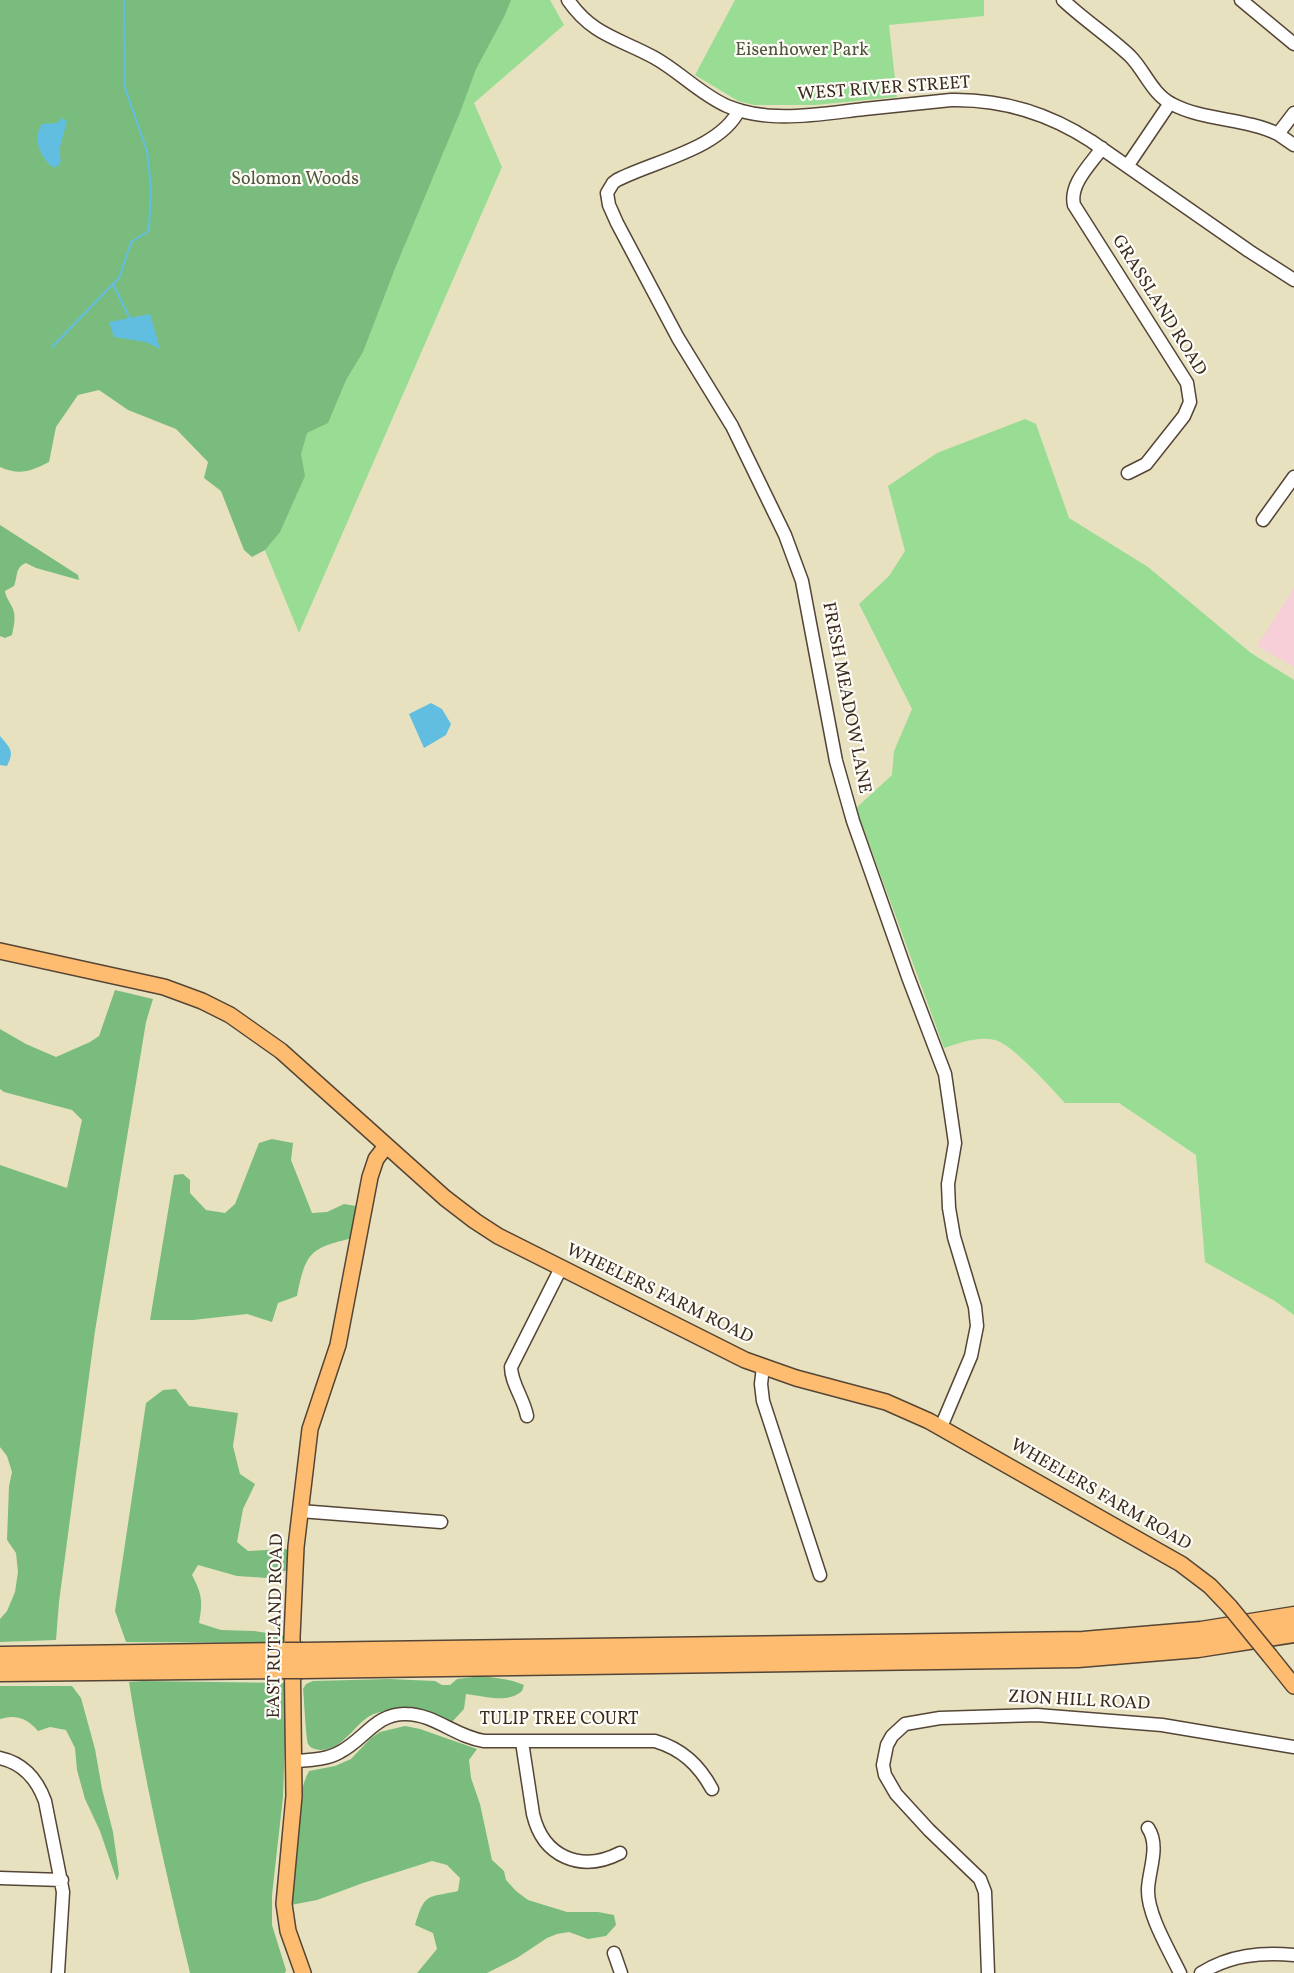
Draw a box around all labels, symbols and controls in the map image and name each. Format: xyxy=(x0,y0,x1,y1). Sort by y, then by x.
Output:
park label: Eisenhower Park xyxy=(735,41,869,63)
street label: WEST RIVER STREET xyxy=(797,73,971,107)
park label: Solomon Woods xyxy=(231,170,359,192)
street label: GRASSLAND ROAD xyxy=(1106,232,1210,380)
street label: FRESH MEADOW LANE xyxy=(816,600,874,796)
street label: WHEELERS FARM ROAD xyxy=(562,1240,756,1350)
street label: WHEELERS FARM ROAD xyxy=(1006,1435,1194,1557)
street label: EAST RUTLAND ROAD xyxy=(265,1533,289,1719)
street label: ZION HILL ROAD xyxy=(1007,1687,1151,1717)
street label: TULIP TREE COURT xyxy=(479,1710,639,1732)

